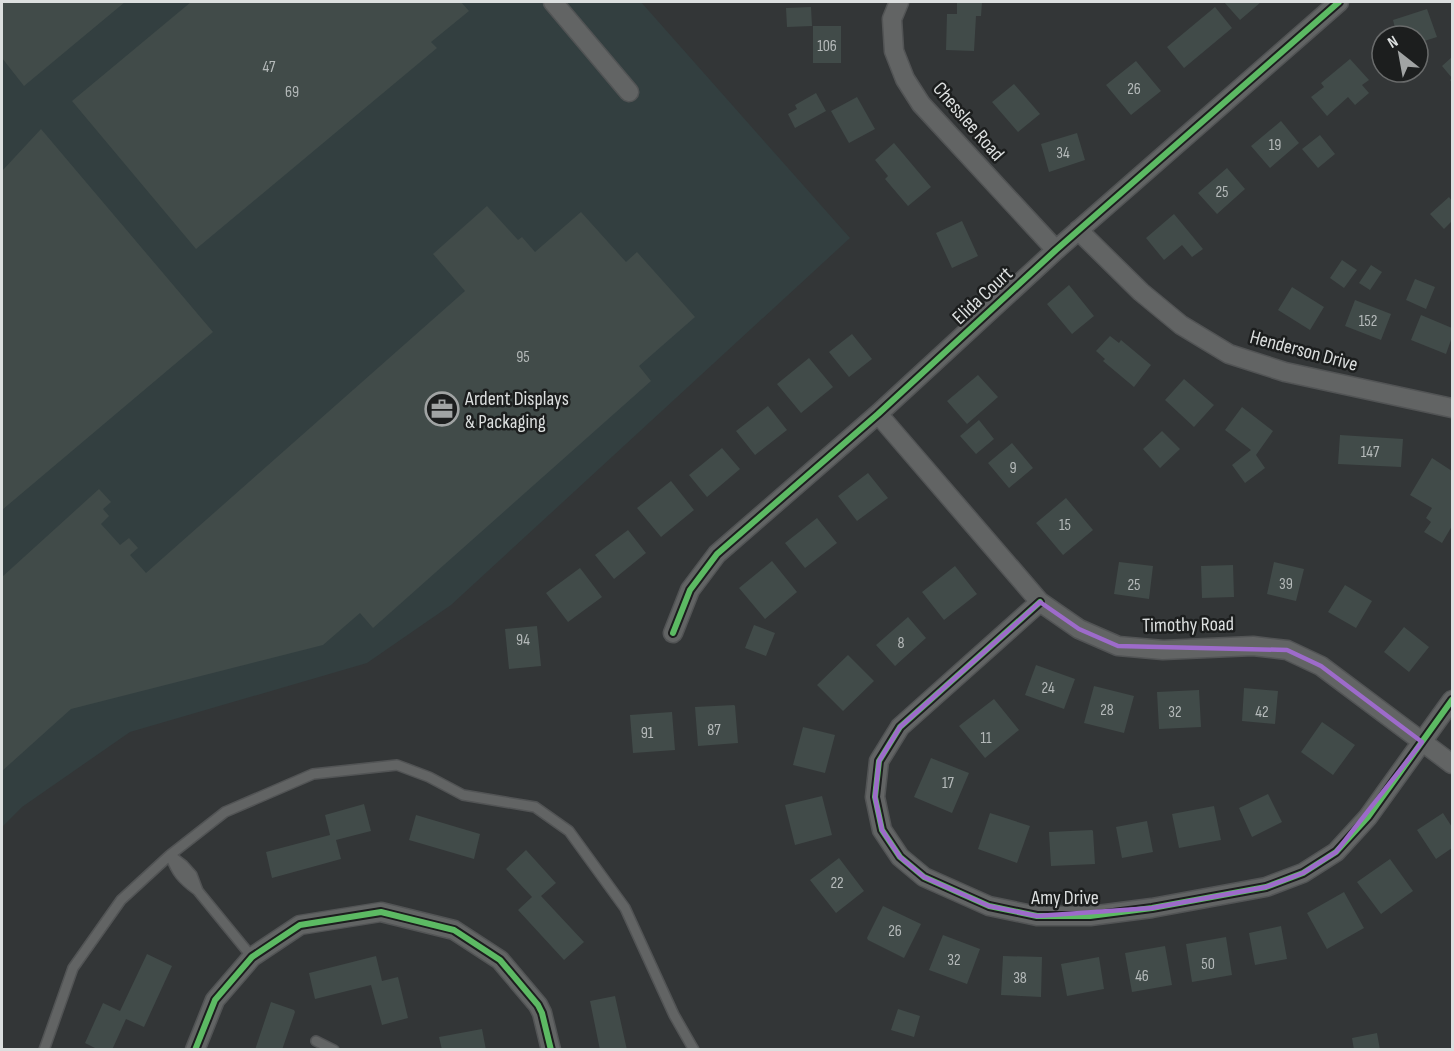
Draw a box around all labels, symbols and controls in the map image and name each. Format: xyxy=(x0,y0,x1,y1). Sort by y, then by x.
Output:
north arrow xyxy=(1370,24,1430,84)
text: N xyxy=(1384,32,1402,53)
house number: 106 xyxy=(817,37,837,56)
house number: 47 xyxy=(263,58,276,77)
street label: Chesslee Road xyxy=(927,77,1009,166)
house number: 26 xyxy=(1127,80,1141,99)
house number: 69 xyxy=(285,83,299,102)
house number: 19 xyxy=(1269,136,1281,155)
house number: 34 xyxy=(1056,144,1070,163)
house number: 25 xyxy=(1215,183,1229,202)
street label: Elida Court xyxy=(948,262,1018,330)
house number: 152 xyxy=(1359,312,1377,331)
street label: Henderson Drive xyxy=(1247,325,1360,377)
house number: 95 xyxy=(516,348,530,367)
place label: Ardent Displays & Packaging xyxy=(464,387,569,434)
office icon: Ardent Displays & Packaging xyxy=(424,391,460,427)
house number: 147 xyxy=(1361,443,1380,462)
house number: 9 xyxy=(1009,459,1017,478)
house number: 15 xyxy=(1059,516,1071,535)
house number: 39 xyxy=(1279,575,1293,594)
house number: 25 xyxy=(1127,576,1141,595)
street label: Timothy Road xyxy=(1142,612,1234,638)
house number: 94 xyxy=(516,631,530,650)
house number: 8 xyxy=(897,634,905,653)
house number: 24 xyxy=(1041,679,1055,698)
house number: 28 xyxy=(1100,701,1114,720)
house number: 32 xyxy=(1168,703,1182,722)
house number: 42 xyxy=(1255,703,1269,722)
house number: 87 xyxy=(707,721,721,740)
house number: 91 xyxy=(641,724,654,743)
house number: 11 xyxy=(980,729,992,748)
house number: 17 xyxy=(942,774,955,793)
house number: 22 xyxy=(830,874,844,893)
street label: Amy Drive xyxy=(1030,886,1099,910)
house number: 26 xyxy=(888,922,902,941)
house number: 32 xyxy=(947,951,961,970)
house number: 50 xyxy=(1201,955,1215,974)
house number: 46 xyxy=(1135,967,1149,986)
house number: 38 xyxy=(1013,969,1027,988)

